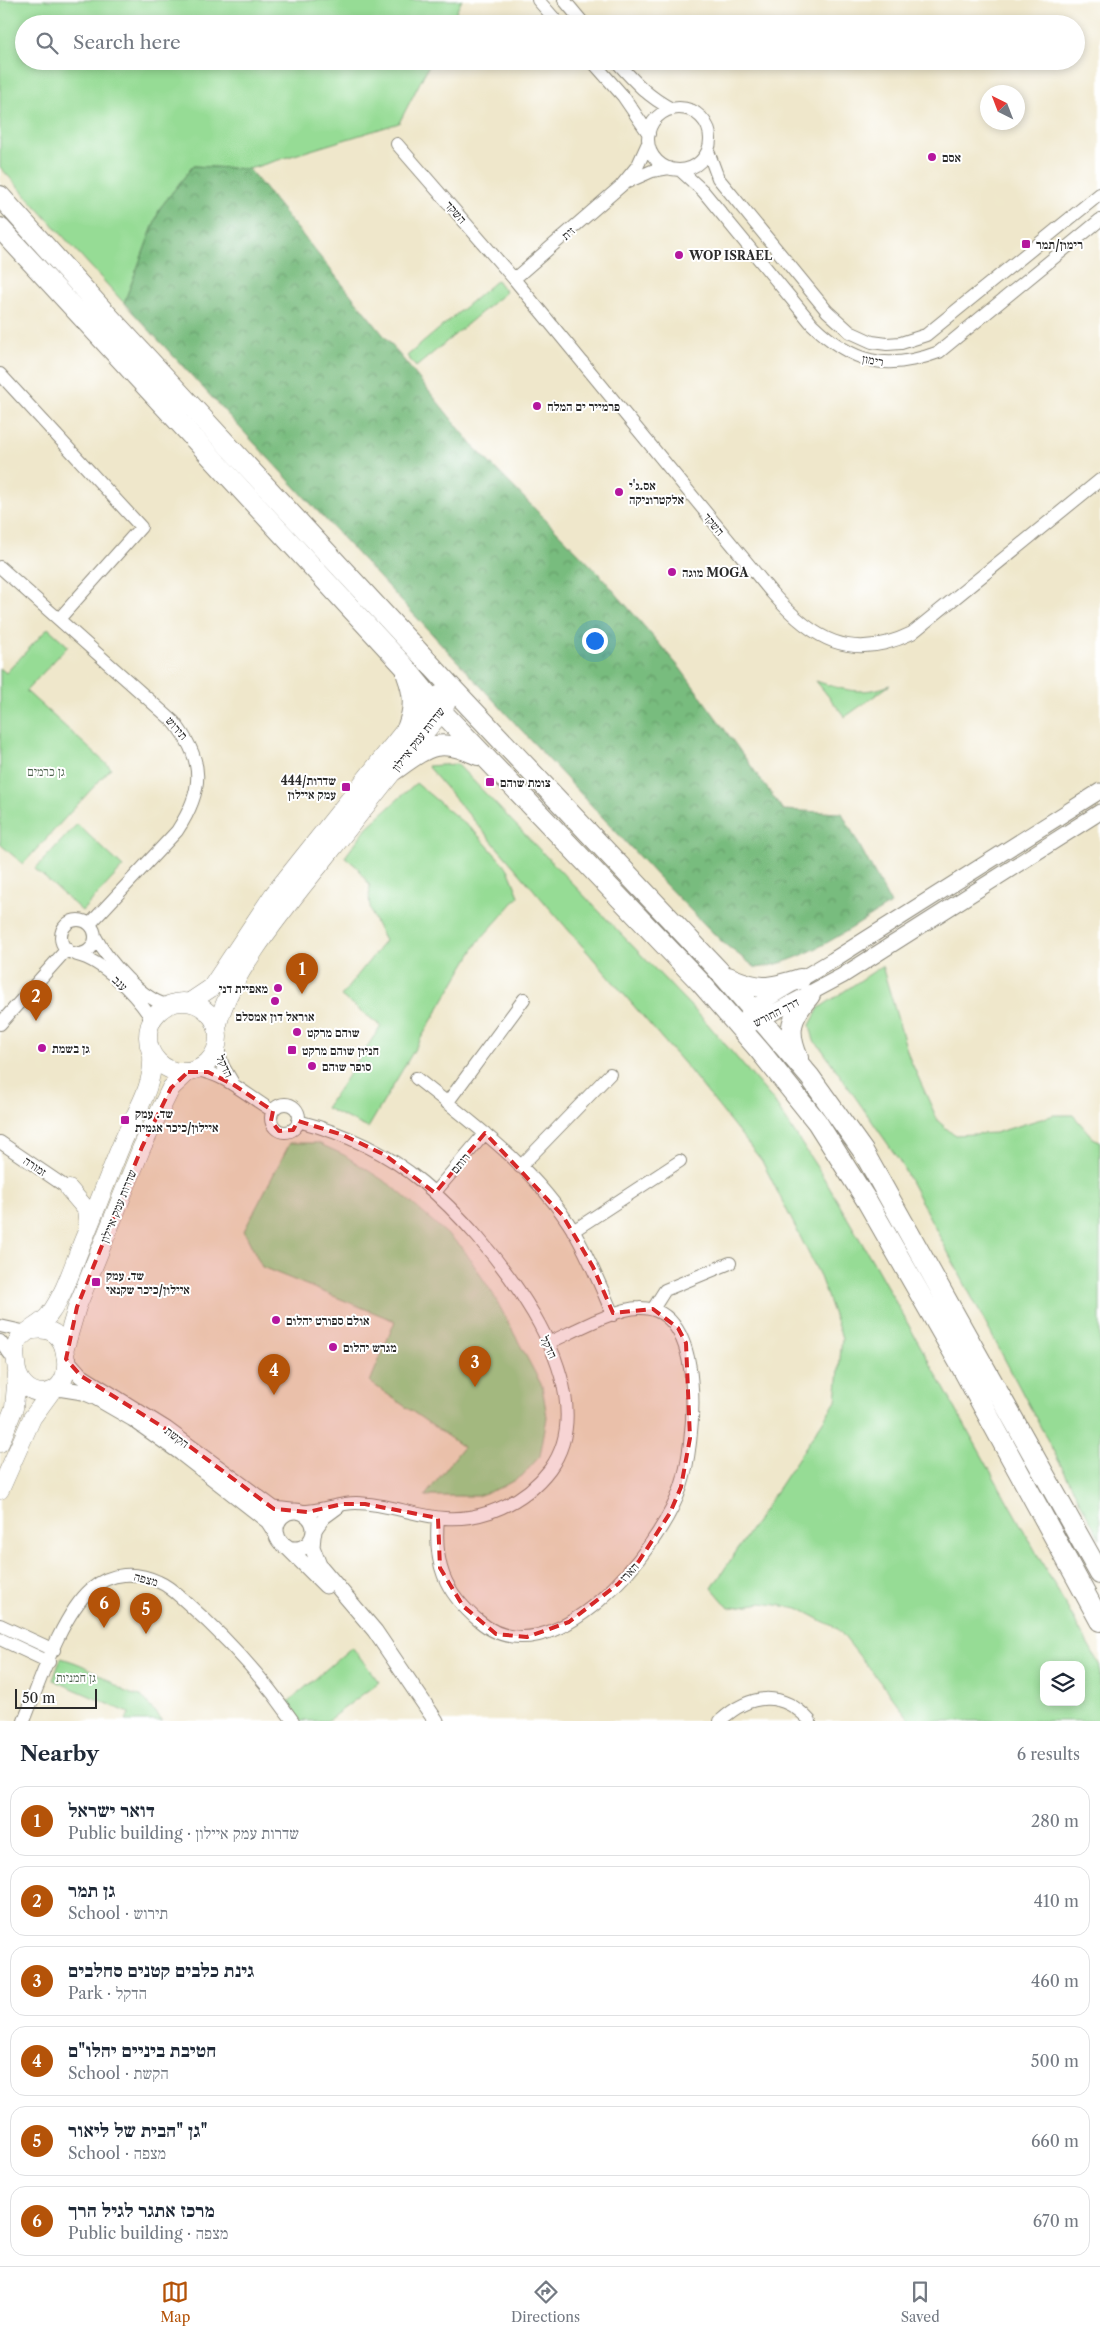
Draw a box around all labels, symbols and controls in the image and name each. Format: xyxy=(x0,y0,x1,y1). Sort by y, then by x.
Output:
search box xyxy=(15,15,1085,70)
icon: search xyxy=(33,29,61,57)
text: Search here xyxy=(73,31,181,54)
north arrow xyxy=(980,85,1025,130)
place label: אסם xyxy=(942,150,962,165)
marker: אסם xyxy=(926,151,938,163)
street label: השקד xyxy=(442,198,470,226)
street label: זית xyxy=(558,223,578,243)
place label: רימון/תמר xyxy=(1036,237,1083,252)
marker: רימון/תמר xyxy=(1020,238,1032,250)
place label: WOP ISRAEL xyxy=(688,248,773,263)
marker: WOP ISRAEL xyxy=(673,249,685,261)
street label: רימון xyxy=(861,351,885,369)
place label: פרמייר ים המלח xyxy=(547,399,620,414)
marker: פרמייר ים המלח xyxy=(531,400,543,412)
place label: אס.ג'י אלקטרוניקה xyxy=(629,478,685,507)
marker: אס.ג'י אלקטרוניקה xyxy=(613,486,625,498)
street label: השקד xyxy=(700,510,728,538)
place label: מוגה MOGA xyxy=(682,565,749,580)
marker: מוגה MOGA xyxy=(666,566,678,578)
your location xyxy=(582,628,608,654)
street label: שדרות עמק איילון xyxy=(388,704,448,774)
street label: תירוש xyxy=(163,713,191,743)
park label: גן כרמים xyxy=(27,764,65,779)
place label: 444/שדרות עמק איילון xyxy=(281,773,336,802)
place label: צומת שוהם xyxy=(500,775,551,790)
marker: צומת שוהם xyxy=(484,776,496,788)
marker: 444/שדרות עמק איילון xyxy=(340,781,352,793)
pin: 1 xyxy=(286,953,318,994)
street label: ענב xyxy=(109,972,131,994)
pin: 2 xyxy=(20,980,52,1021)
place label: מאפיית דני xyxy=(219,981,268,996)
marker: מאפיית דני xyxy=(272,982,284,994)
street label: דרך החורש xyxy=(751,994,801,1030)
marker: אוראל דון אמסלם xyxy=(269,995,281,1007)
place label: אוראל דון אמסלם xyxy=(235,1009,315,1024)
place label: שוהם מרקט xyxy=(307,1025,360,1040)
marker: שוהם מרקט xyxy=(291,1026,303,1038)
place label: גן בשמת xyxy=(52,1041,90,1056)
marker: גן בשמת xyxy=(36,1042,48,1054)
place label: חניון שוהם מרקט xyxy=(302,1043,379,1058)
marker: חניון שוהם מרקט xyxy=(286,1044,298,1056)
street label: הדקל xyxy=(213,1052,237,1080)
place label: סופר שוהם xyxy=(322,1059,371,1074)
marker: סופר שוהם xyxy=(306,1060,318,1072)
place label: שד. עמק איילון/כיכר אגמית xyxy=(135,1106,219,1135)
marker: שד. עמק איילון/כיכר אגמית xyxy=(119,1114,131,1126)
street label: רותם xyxy=(447,1150,473,1176)
street label: זמורה xyxy=(20,1153,50,1179)
street label: שדרות עמק איילון xyxy=(97,1167,139,1245)
place label: שד. עמק איילון/כיכר שקנאי xyxy=(106,1268,190,1297)
marker: שד. עמק איילון/כיכר שקנאי xyxy=(90,1276,102,1288)
place label: אולם ספורט יהלום xyxy=(286,1313,370,1328)
marker: אולם ספורט יהלום xyxy=(270,1314,282,1326)
street label: הדקל xyxy=(537,1333,561,1361)
place label: מגרש יהלום xyxy=(343,1340,397,1355)
marker: מגרש יהלום xyxy=(327,1341,339,1353)
pin: 3 xyxy=(459,1346,491,1387)
pin: 4 xyxy=(258,1354,290,1395)
street label: הקשת xyxy=(162,1423,192,1451)
street label: הארז xyxy=(616,1559,642,1585)
street label: מצפה xyxy=(132,1569,160,1589)
pin: 6 xyxy=(88,1587,120,1628)
pin: 5 xyxy=(130,1593,162,1634)
map controls xyxy=(1040,1661,1085,1706)
button: layers xyxy=(1040,1661,1085,1706)
park label: גן חמניות xyxy=(56,1670,96,1685)
scale bar xyxy=(15,1686,98,1709)
text: 50 m xyxy=(22,1689,55,1707)
text: Nearby xyxy=(20,1741,99,1766)
text: 6 results xyxy=(1017,1744,1080,1764)
text: דואר ישראל xyxy=(68,1799,155,1822)
text: 1 xyxy=(33,1811,41,1831)
text: 280 m xyxy=(1031,1811,1079,1831)
text: Public building · שדרות עמק איילון xyxy=(68,1823,299,1843)
text: גן תמר xyxy=(68,1879,116,1902)
text: 2 xyxy=(32,1891,42,1911)
text: 410 m xyxy=(1034,1891,1079,1911)
text: School · תירוש xyxy=(68,1903,168,1923)
text: גינת כלבים קטנים סחלבים xyxy=(68,1959,254,1982)
text: 3 xyxy=(32,1971,42,1991)
text: 460 m xyxy=(1031,1971,1079,1991)
text: Park · הדקל xyxy=(68,1983,147,2003)
text: חטיבת ביניים יהלו"ם xyxy=(68,2039,216,2062)
text: 4 xyxy=(32,2051,42,2071)
text: 500 m xyxy=(1031,2051,1079,2071)
text: School · הקשת xyxy=(68,2063,169,2083)
text: גן "הבית של ליאור" xyxy=(68,2119,208,2142)
text: 5 xyxy=(33,2131,41,2151)
text: 660 m xyxy=(1031,2131,1079,2151)
text: School · מצפה xyxy=(68,2143,166,2163)
text: מרכז אתגר לגיל הרך xyxy=(68,2199,215,2222)
text: 6 xyxy=(32,2211,42,2231)
text: 670 m xyxy=(1033,2211,1079,2231)
text: Public building · מצפה xyxy=(68,2223,228,2243)
tab: Map xyxy=(160,2278,190,2326)
tab: Directions xyxy=(511,2278,580,2326)
tab: Saved xyxy=(901,2278,940,2326)

